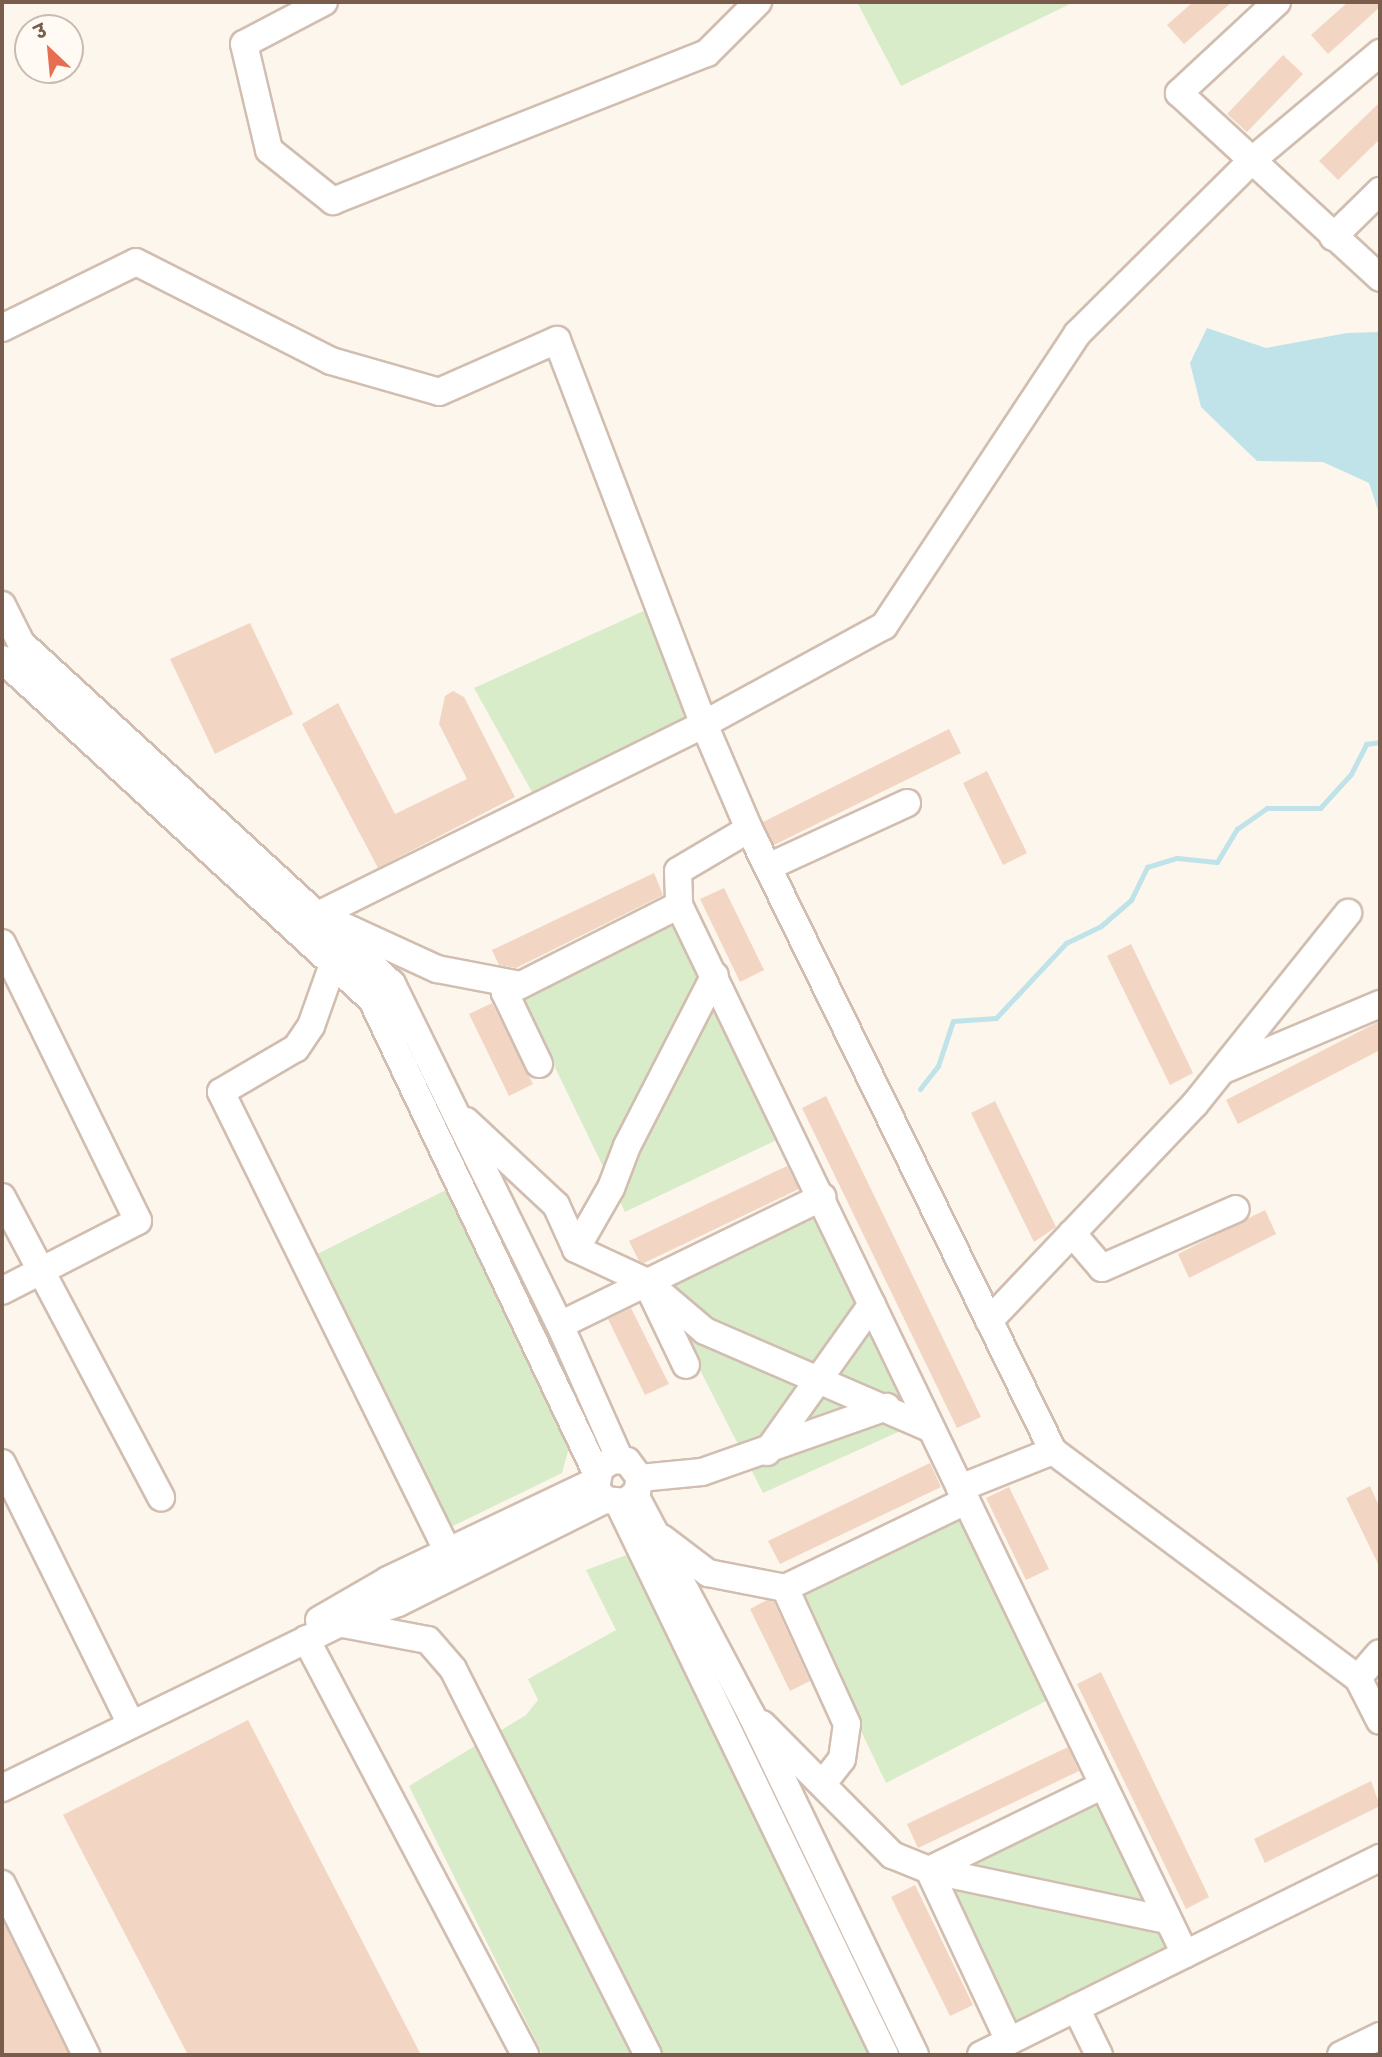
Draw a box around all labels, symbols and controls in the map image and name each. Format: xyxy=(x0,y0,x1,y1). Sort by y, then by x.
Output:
north arrow xyxy=(14,14,84,84)
text: उ xyxy=(30,17,51,46)

